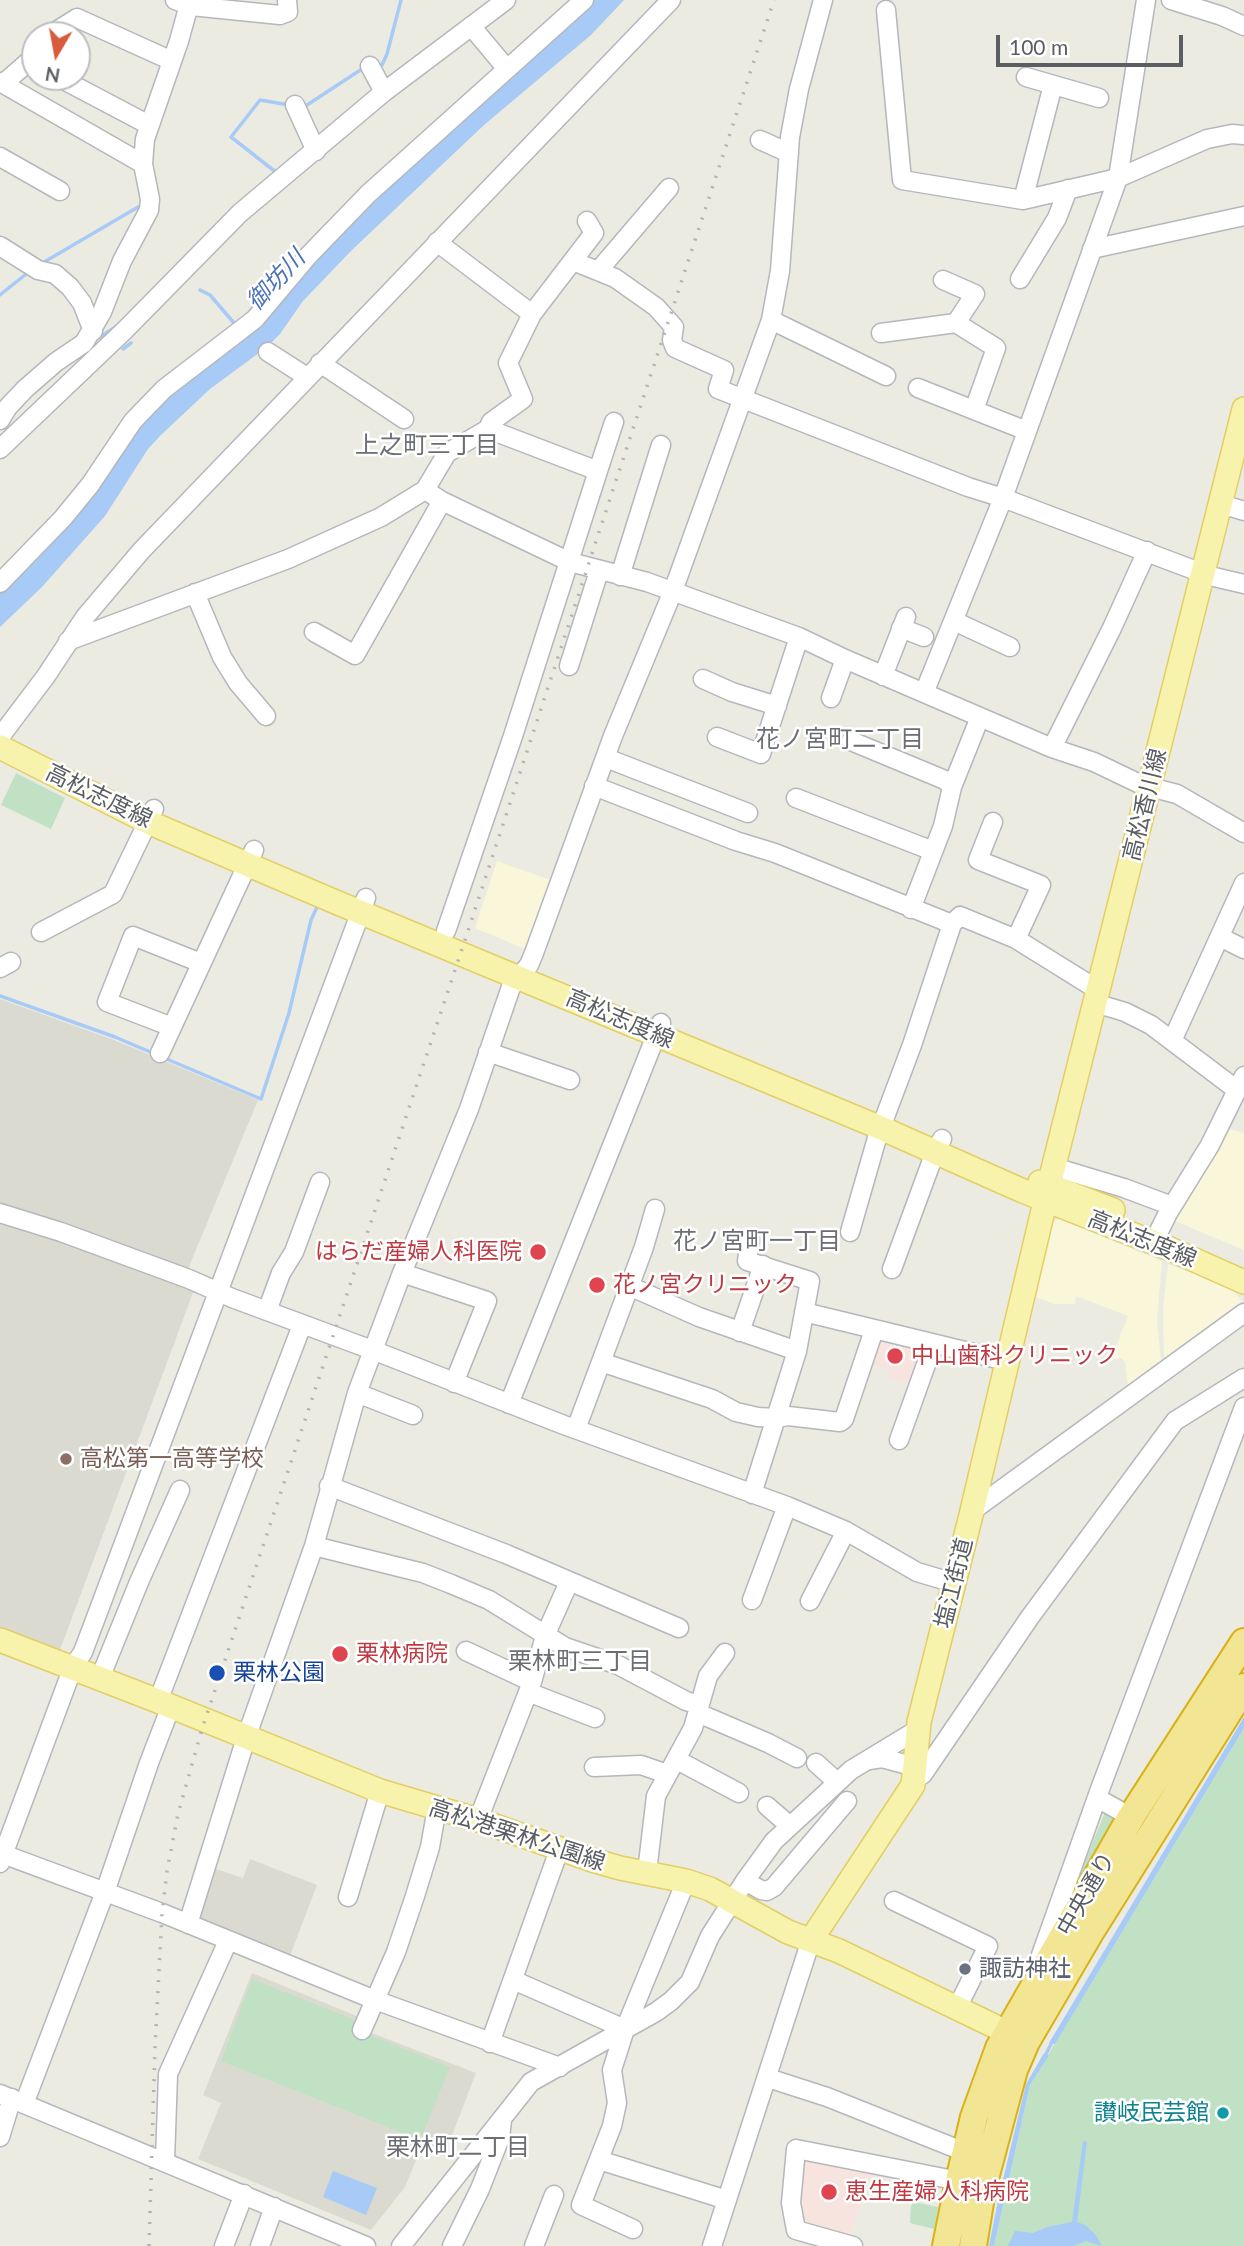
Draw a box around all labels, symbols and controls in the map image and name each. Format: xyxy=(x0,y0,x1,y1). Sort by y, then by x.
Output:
north arrow xyxy=(21,21,91,91)
scale bar xyxy=(999,21,1186,65)
text: 100 m xyxy=(1009,34,1068,59)
text: N xyxy=(43,63,62,88)
water label: 御坊川 xyxy=(241,244,311,316)
district label: 上之町三丁目 xyxy=(355,431,499,459)
district label: 花ノ宮町二丁目 xyxy=(756,725,924,753)
street label: 高松香川線 xyxy=(1118,746,1172,864)
street label: 高松志度線 xyxy=(41,758,157,834)
street label: 高松志度線 xyxy=(562,984,678,1054)
street label: 高松志度線 xyxy=(1084,1205,1200,1273)
district label: 花ノ宮町一丁目 xyxy=(673,1227,841,1255)
place label: はらだ産婦人科医院 xyxy=(315,1238,522,1266)
marker: はらだ産婦人科医院 xyxy=(528,1242,548,1262)
place label: 花ノ宮クリニック xyxy=(613,1271,797,1299)
marker: 花ノ宮クリニック xyxy=(587,1275,607,1295)
place label: 中山歯科クリニック xyxy=(911,1342,1118,1370)
marker: 中山歯科クリニック xyxy=(885,1346,905,1366)
place label: 高松第一高等学校 xyxy=(80,1445,264,1473)
marker: 高松第一高等学校 xyxy=(58,1451,74,1467)
street label: 塩江街道 xyxy=(929,1535,979,1631)
place label: 栗林病院 xyxy=(356,1640,448,1668)
marker: 栗林病院 xyxy=(330,1644,350,1664)
district label: 栗林町三丁目 xyxy=(508,1647,652,1675)
place label: 栗林公園 xyxy=(233,1659,325,1687)
marker: 栗林公園 xyxy=(207,1663,227,1683)
street label: 高松港栗林公園線 xyxy=(425,1793,609,1877)
street label: 中央通り xyxy=(1051,1847,1121,1941)
place label: 諏訪神社 xyxy=(979,1955,1071,1983)
marker: 諏訪神社 xyxy=(957,1961,973,1977)
place label: 讃岐民芸館 xyxy=(1094,2099,1209,2127)
marker: 讃岐民芸館 xyxy=(1215,2105,1231,2121)
district label: 栗林町二丁目 xyxy=(386,2133,530,2161)
place label: 恵生産婦人科病院 xyxy=(845,2178,1029,2206)
marker: 恵生産婦人科病院 xyxy=(819,2182,839,2202)

